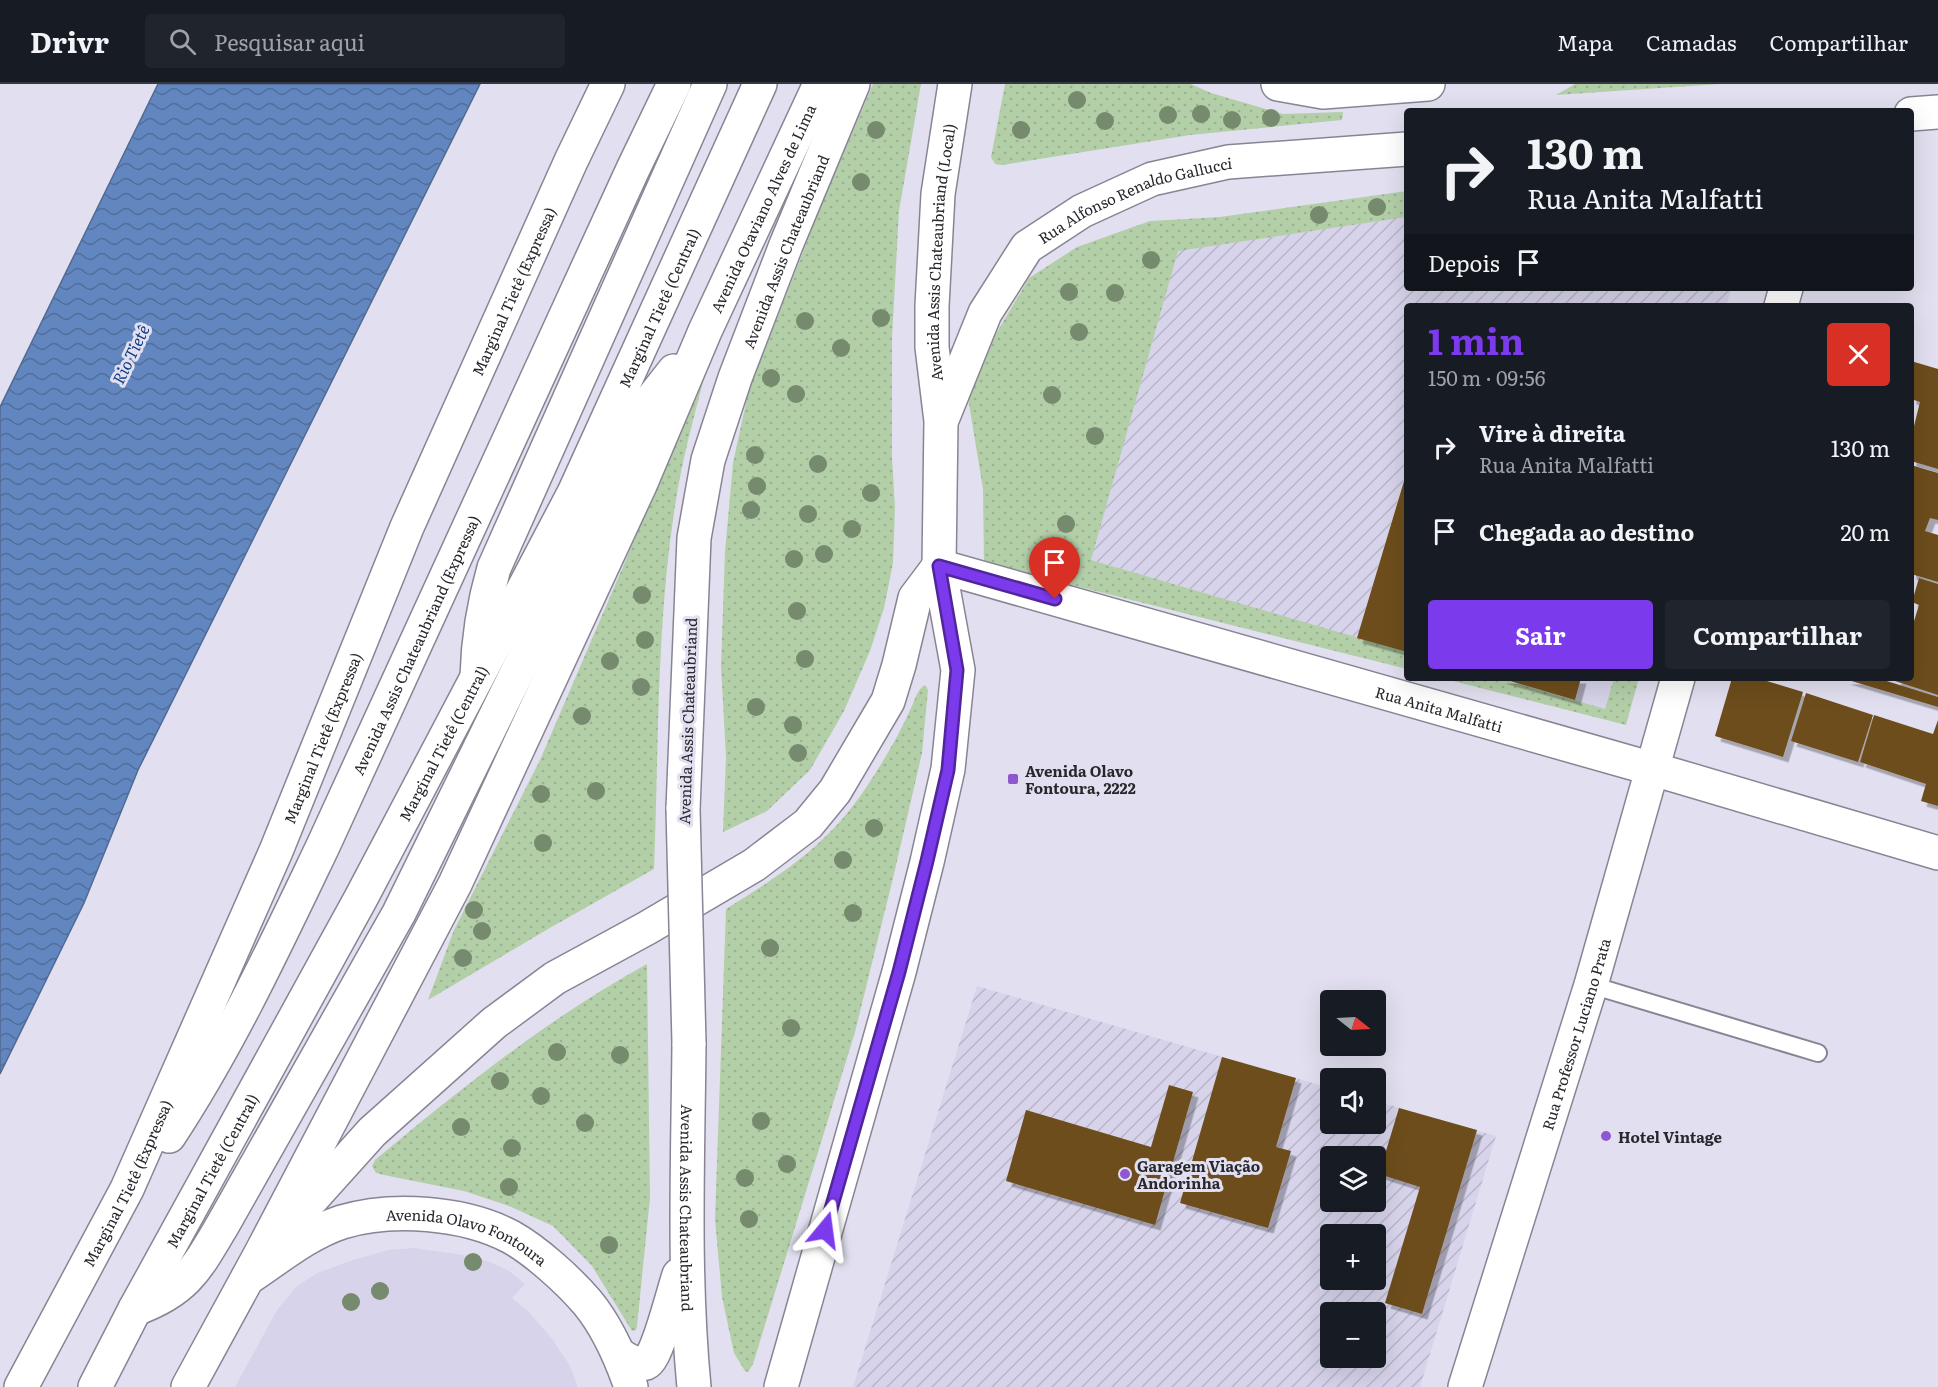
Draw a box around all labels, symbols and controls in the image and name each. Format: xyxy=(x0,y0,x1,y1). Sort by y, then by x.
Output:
search box xyxy=(145,14,565,68)
text: Drivr xyxy=(30,20,109,62)
icon: search xyxy=(166,25,199,58)
text: Pesquisar aqui xyxy=(214,25,365,58)
text: Mapa xyxy=(1557,26,1613,57)
text: Camadas xyxy=(1646,26,1737,57)
text: Compartilhar xyxy=(1770,26,1908,57)
street label: Avenida Otaviano Alves de Lima xyxy=(704,99,821,316)
text: 130 m xyxy=(1527,120,1644,182)
street label: Avenida Assis Chateaubriand (Local) xyxy=(920,122,960,383)
icon: right xyxy=(1428,132,1506,210)
street label: Rua Alfonso Renaldo Gallucci xyxy=(1033,150,1233,249)
street label: Avenida Assis Chateaubriand xyxy=(736,151,834,352)
text: Rua Anita Malfatti xyxy=(1527,177,1763,217)
street label: Marginal Tietê (Expressa) xyxy=(465,203,561,379)
street label: Marginal Tietê (Central) xyxy=(612,224,705,391)
text: Depois xyxy=(1428,246,1500,279)
icon: arrive xyxy=(1512,246,1545,279)
text: 1 min xyxy=(1428,313,1524,366)
water label: Rio Tietê xyxy=(105,320,155,388)
button: close xyxy=(1827,323,1890,386)
text: 150 m · 09:56 xyxy=(1428,362,1546,392)
text: Vire à direita xyxy=(1479,416,1626,449)
icon: right xyxy=(1428,431,1461,464)
text: 130 m xyxy=(1831,431,1890,464)
text: Rua Anita Malfatti xyxy=(1479,449,1654,479)
street label: Avenida Assis Chateaubriand (Expressa) xyxy=(346,511,485,778)
icon: arrive xyxy=(1428,515,1461,548)
text: Chegada ao destino xyxy=(1479,515,1694,548)
text: 20 m xyxy=(1840,515,1890,548)
pin xyxy=(1029,537,1080,599)
icon: arrive xyxy=(1038,546,1071,579)
button: Sair xyxy=(1428,600,1653,669)
button: Compartilhar xyxy=(1665,600,1890,669)
street label: Avenida Assis Chateaubriand xyxy=(672,617,702,825)
street label: Marginal Tietê (Expressa) xyxy=(277,649,367,827)
street label: Marginal Tietê (Central) xyxy=(392,661,493,825)
street label: Rua Anita Malfatti xyxy=(1373,679,1506,737)
place label: Avenida Olavo Fontoura, 2222 xyxy=(1025,759,1136,799)
marker: Avenida Olavo Fontoura, 2222 xyxy=(1006,772,1020,786)
street label: Rua Professor Luciano Prata xyxy=(1535,934,1616,1133)
north arrow xyxy=(1320,990,1386,1056)
map controls xyxy=(1320,990,1386,1368)
button: sound xyxy=(1320,1068,1386,1134)
street label: Marginal Tietê (Central) xyxy=(160,1089,263,1252)
street label: Marginal Tietê (Expressa) xyxy=(76,1096,177,1270)
street label: Avenida Assis Chateaubriand xyxy=(675,1104,700,1312)
place label: Hotel Vintage xyxy=(1618,1125,1723,1148)
marker: Hotel Vintage xyxy=(1599,1129,1613,1143)
button: layers xyxy=(1320,1146,1386,1212)
place label: Garagem Viação Andorinha xyxy=(1137,1154,1260,1194)
marker: Garagem Viação Andorinha xyxy=(1118,1167,1132,1181)
position arrow xyxy=(793,1198,857,1262)
street label: Avenida Olavo Fontoura xyxy=(385,1202,554,1271)
button: + xyxy=(1320,1224,1386,1290)
button: − xyxy=(1320,1302,1386,1368)

